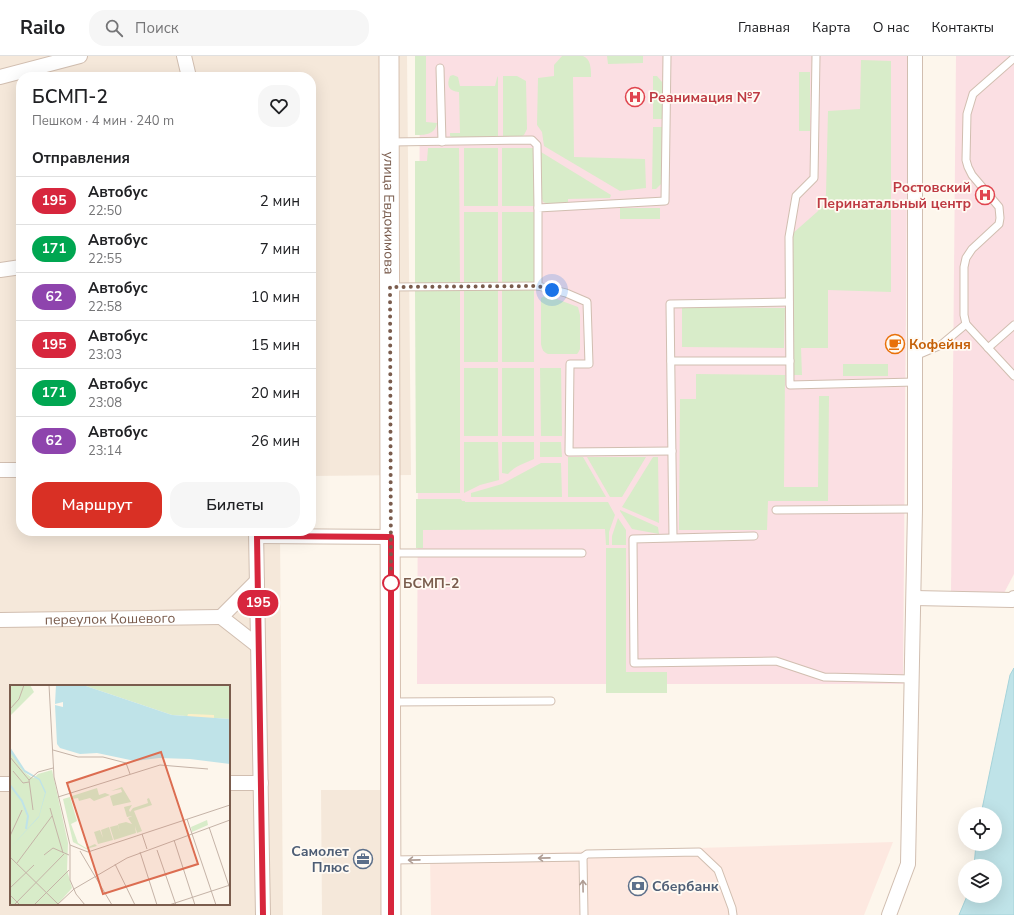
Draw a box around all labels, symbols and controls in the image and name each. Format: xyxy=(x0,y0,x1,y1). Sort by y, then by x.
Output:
search box xyxy=(89,10,369,46)
text: Railo xyxy=(20,15,65,41)
icon: search xyxy=(103,17,125,39)
text: Поиск xyxy=(135,18,179,38)
text: Главная xyxy=(738,18,790,37)
text: Карта xyxy=(812,18,851,37)
text: О нас xyxy=(873,18,909,37)
text: Контакты xyxy=(931,18,994,37)
text: БСМП-2 xyxy=(32,84,108,110)
button: heart xyxy=(258,85,300,127)
hospital icon: Реанимация №7 xyxy=(624,86,646,108)
place label: Реанимация №7 xyxy=(649,88,761,107)
text: Пешком · 4 мин · 240 m xyxy=(32,112,174,130)
text: Отправления xyxy=(32,148,130,168)
street label: улица Евдокимова xyxy=(380,152,399,274)
place label: Ростовский Перинатальный центр xyxy=(817,178,971,213)
text: Автобус xyxy=(88,182,148,202)
hospital icon: Ростовский Перинатальный центр xyxy=(974,184,996,206)
text: 195 xyxy=(41,191,67,210)
text: 2 мин xyxy=(260,191,300,211)
text: 22:50 xyxy=(88,202,122,220)
text: Автобус xyxy=(88,230,148,250)
text: 171 xyxy=(41,239,67,258)
text: 7 мин xyxy=(260,239,300,259)
text: 22:55 xyxy=(88,250,122,268)
text: Автобус xyxy=(88,278,148,298)
your location xyxy=(542,280,562,300)
text: 62 xyxy=(46,287,62,306)
text: 10 мин xyxy=(251,287,300,307)
text: 22:58 xyxy=(88,298,122,316)
text: Автобус xyxy=(88,326,148,346)
cafe icon: Кофейня xyxy=(884,333,906,355)
text: 195 xyxy=(41,335,67,354)
text: 15 мин xyxy=(251,335,300,355)
place label: Кофейня xyxy=(909,335,971,354)
text: 23:03 xyxy=(88,346,122,364)
text: Автобус xyxy=(88,374,148,394)
text: 171 xyxy=(41,383,67,402)
text: 20 мин xyxy=(251,383,300,403)
text: 23:08 xyxy=(88,394,122,412)
text: Автобус xyxy=(88,422,148,442)
text: 62 xyxy=(46,431,62,450)
text: 26 мин xyxy=(251,431,300,451)
text: 23:14 xyxy=(88,442,122,460)
button: Маршрут xyxy=(32,482,162,528)
button: Билеты xyxy=(170,482,300,528)
marker: БСМП-2 xyxy=(382,574,400,592)
place label: БСМП-2 xyxy=(403,574,459,593)
line badge: 195 xyxy=(235,590,281,616)
text: 195 xyxy=(245,593,271,612)
street label: переулок Кошевого xyxy=(44,608,176,629)
inset map xyxy=(10,685,230,905)
map controls xyxy=(958,807,1002,903)
button: locate xyxy=(958,807,1002,851)
place label: Самолет Плюс xyxy=(291,842,349,877)
office icon: Самолет Плюс xyxy=(352,848,374,870)
one-way arrow xyxy=(538,854,551,861)
one-way arrow xyxy=(408,856,421,864)
button: layers xyxy=(958,859,1002,903)
bank icon: Сбербанк xyxy=(627,875,649,897)
place label: Сбербанк xyxy=(652,877,719,896)
one-way arrow xyxy=(579,880,587,893)

